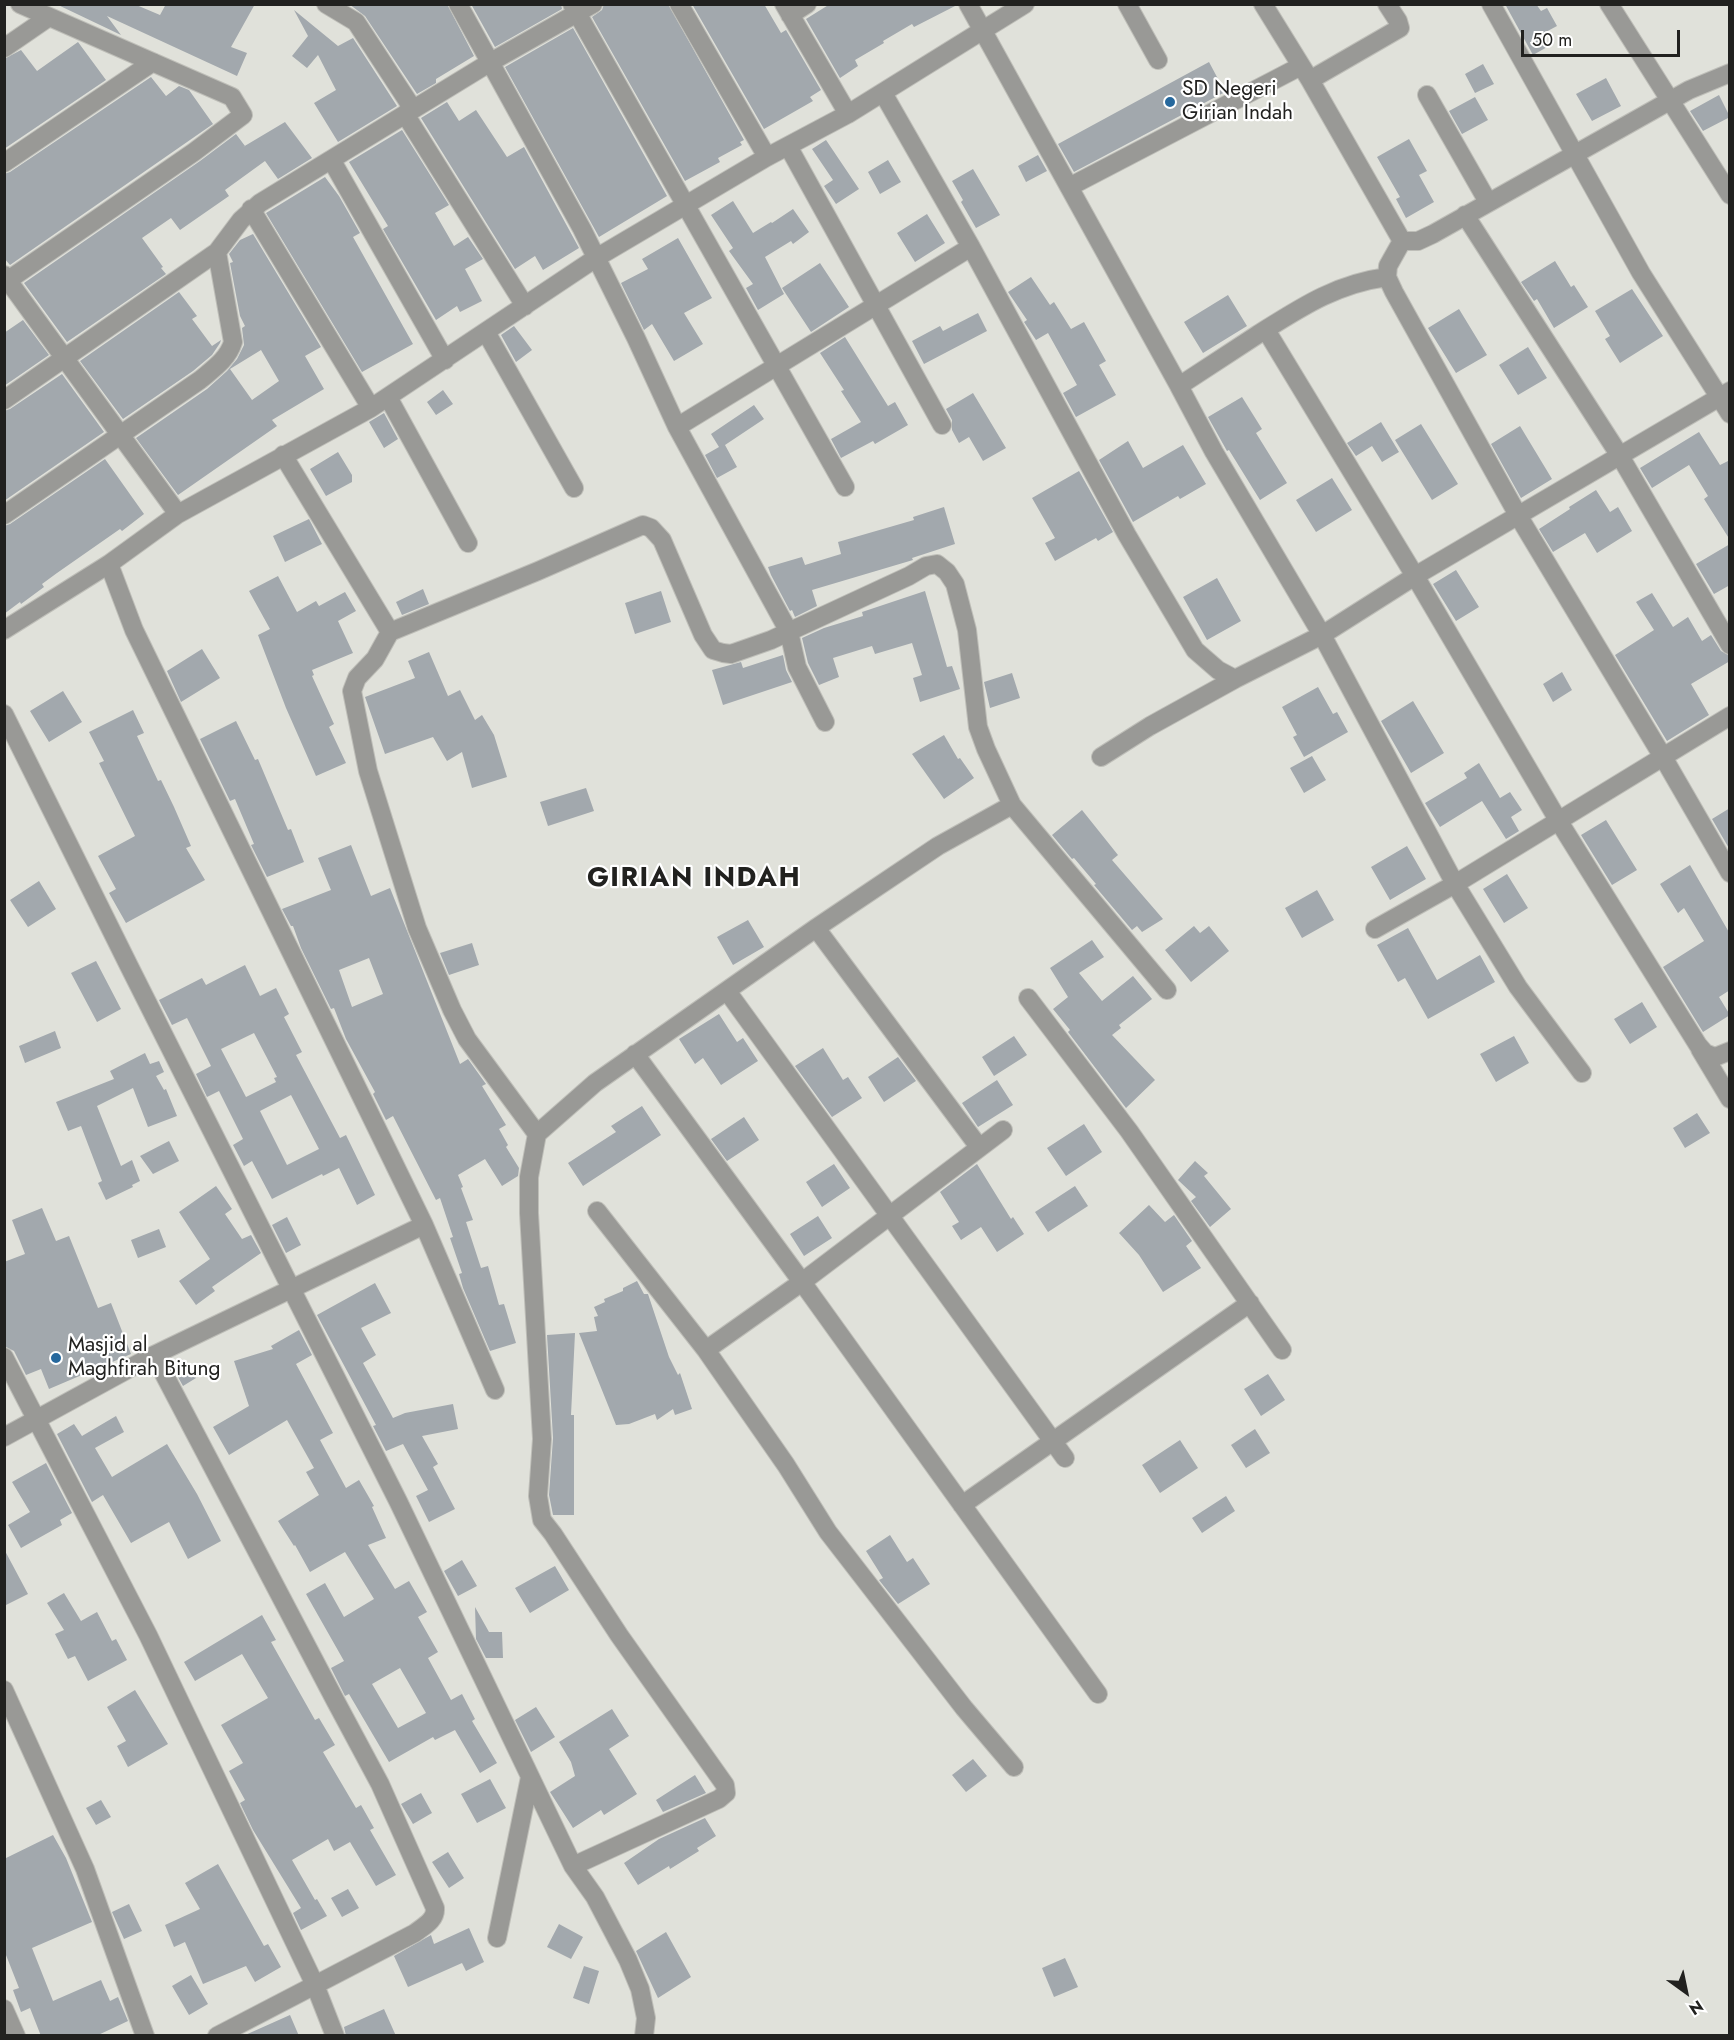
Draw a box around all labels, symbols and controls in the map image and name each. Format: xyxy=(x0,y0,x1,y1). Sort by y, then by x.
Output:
scale bar xyxy=(1524,18,1683,56)
text: 50 m xyxy=(1532,27,1572,53)
place label: SD Negeri Girian Indah xyxy=(1182,77,1293,127)
marker: SD Negeri Girian Indah xyxy=(1163,95,1177,109)
district label: GIRIAN INDAH xyxy=(587,863,801,895)
place label: Masjid al Maghfirah Bitung xyxy=(68,1333,220,1383)
marker: Masjid al Maghfirah Bitung xyxy=(49,1351,63,1365)
north arrow xyxy=(1656,1962,1716,2022)
text: N xyxy=(1684,1994,1708,2021)

